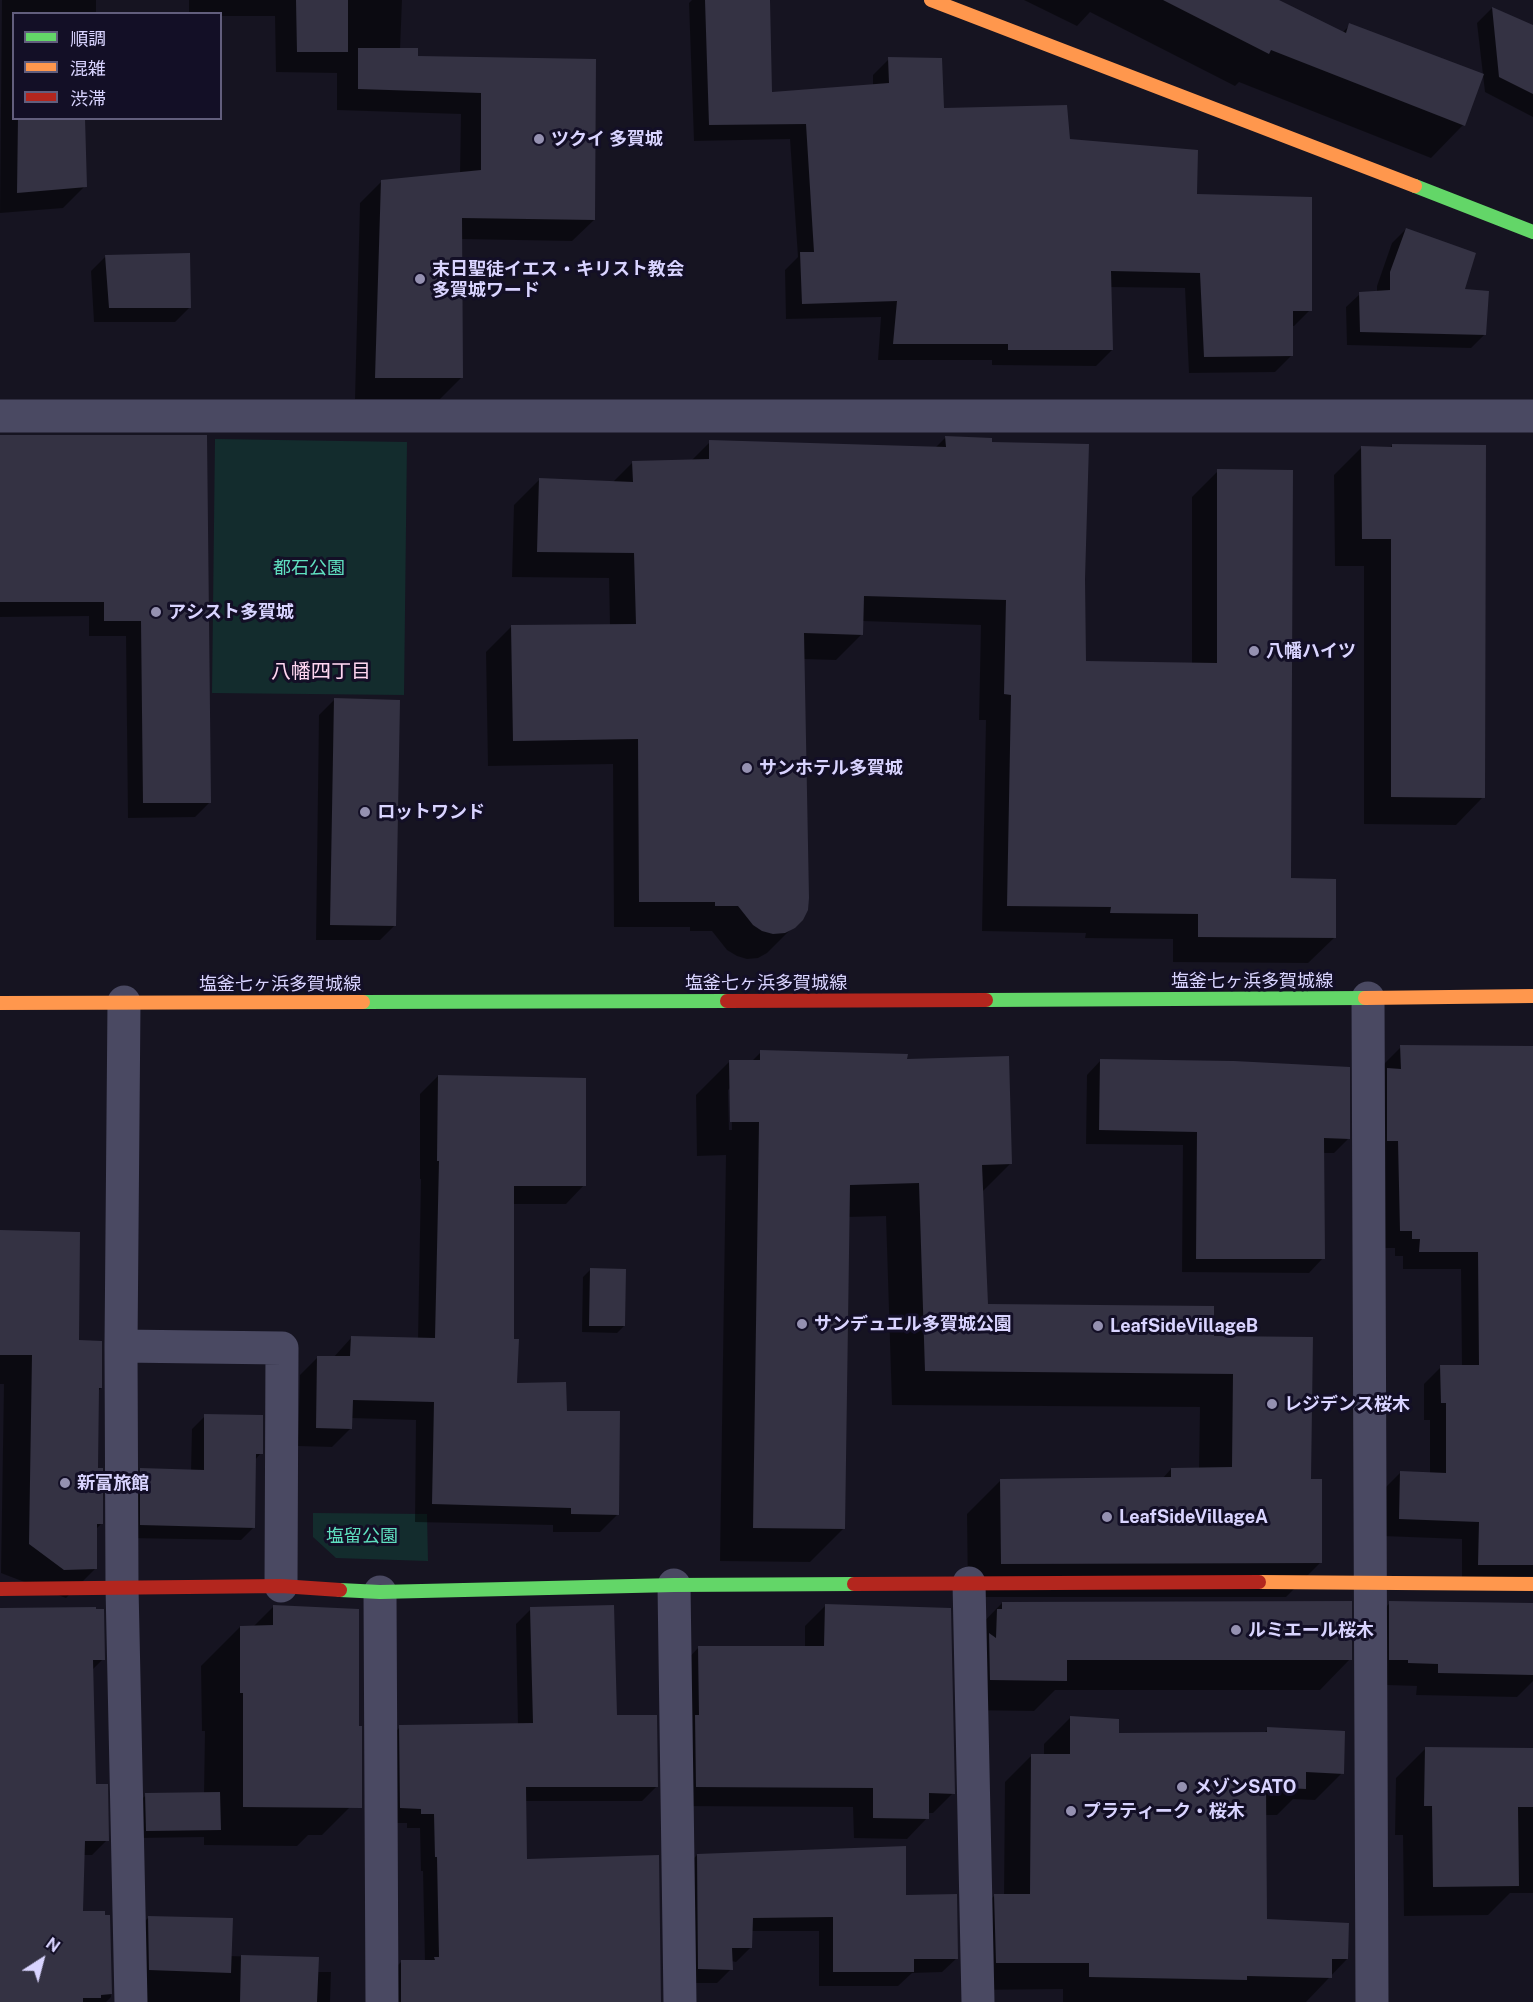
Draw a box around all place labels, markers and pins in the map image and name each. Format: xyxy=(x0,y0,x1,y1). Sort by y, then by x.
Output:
place label: ツクイ 多賀城 xyxy=(551,128,663,150)
marker: ツクイ 多賀城 xyxy=(532,132,546,146)
place label: 末日聖徒イエス・キリスト教会 多賀城ワード xyxy=(432,258,684,300)
marker: 末日聖徒イエス・キリスト教会 多賀城ワード xyxy=(413,272,427,286)
place label: アシスト多賀城 xyxy=(168,601,294,623)
marker: アシスト多賀城 xyxy=(149,605,163,619)
place label: 八幡ハイツ xyxy=(1266,640,1356,662)
marker: 八幡ハイツ xyxy=(1247,644,1261,658)
place label: サンホテル多賀城 xyxy=(759,757,903,779)
marker: サンホテル多賀城 xyxy=(740,761,754,775)
place label: ロットワンド xyxy=(377,801,485,823)
marker: ロットワンド xyxy=(358,805,372,819)
place label: サンデュエル多賀城公園 xyxy=(814,1313,1012,1335)
place label: LeafSideVillageB xyxy=(1110,1315,1258,1337)
marker: サンデュエル多賀城公園 xyxy=(795,1317,809,1331)
marker: LeafSideVillageB xyxy=(1091,1319,1105,1333)
place label: レジデンス桜木 xyxy=(1284,1393,1410,1415)
marker: レジデンス桜木 xyxy=(1265,1397,1279,1411)
place label: 新富旅館 xyxy=(77,1472,149,1494)
marker: 新富旅館 xyxy=(58,1476,72,1490)
place label: LeafSideVillageA xyxy=(1119,1506,1268,1528)
marker: LeafSideVillageA xyxy=(1100,1510,1114,1524)
place label: ルミエール桜木 xyxy=(1248,1619,1374,1641)
marker: ルミエール桜木 xyxy=(1229,1623,1243,1637)
place label: メゾンSATO xyxy=(1194,1776,1296,1798)
marker: メゾンSATO xyxy=(1175,1780,1189,1794)
place label: プラティーク・桜木 xyxy=(1083,1800,1245,1822)
marker: プラティーク・桜木 xyxy=(1064,1804,1078,1818)

